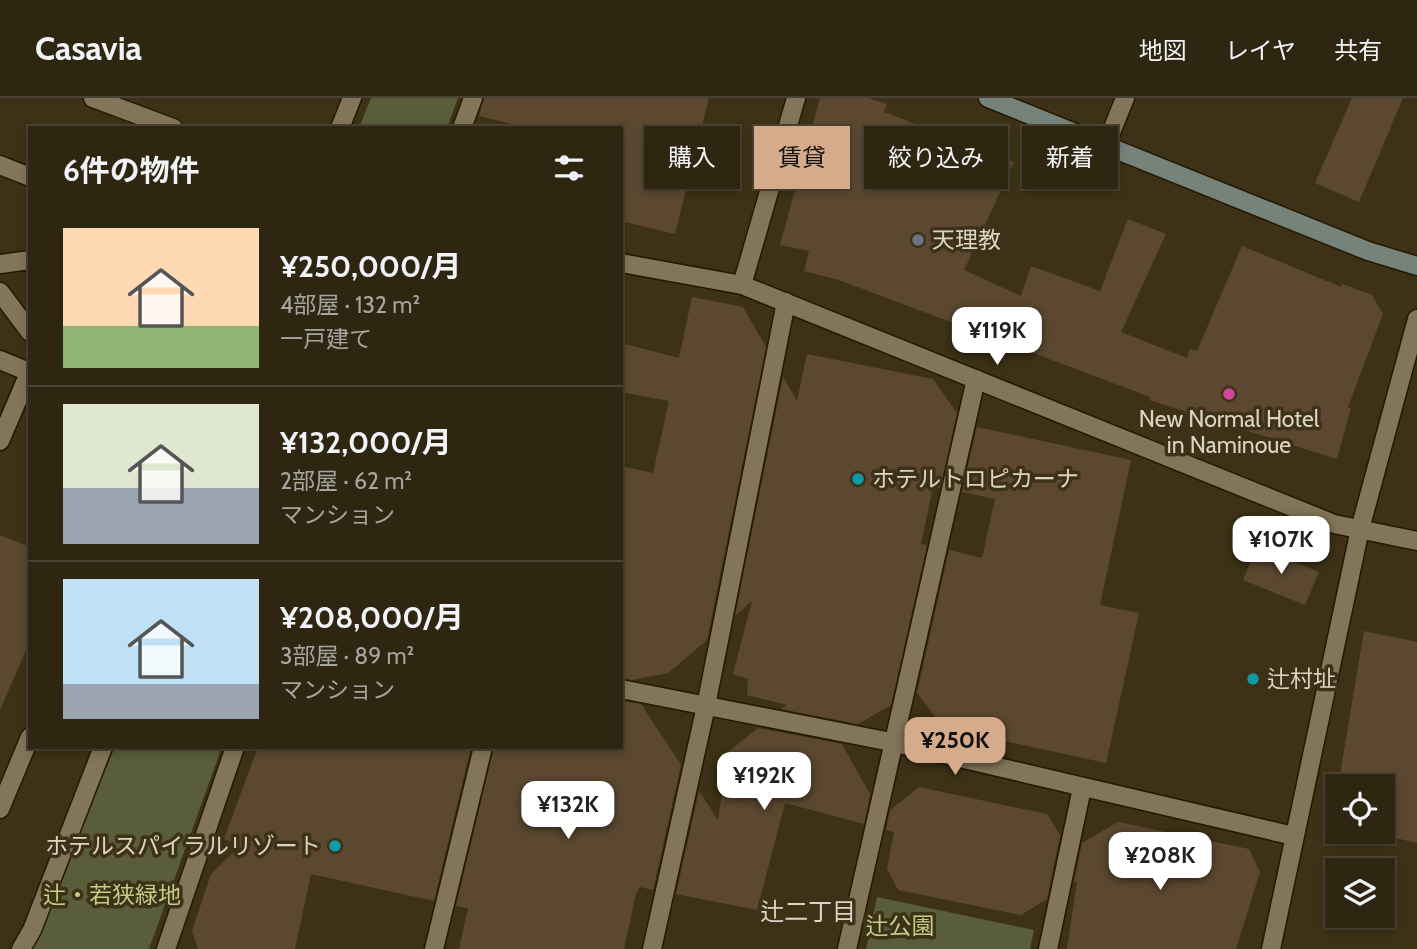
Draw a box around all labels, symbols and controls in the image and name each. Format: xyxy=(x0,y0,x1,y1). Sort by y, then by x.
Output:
text: Casavia xyxy=(35,28,142,68)
text: 地図 xyxy=(1139,36,1187,65)
text: レイヤ xyxy=(1225,36,1296,65)
text: 共有 xyxy=(1334,36,1382,65)
chip: 購入 xyxy=(644,126,740,189)
chip: 賃貸 xyxy=(754,126,850,189)
chip: 絞り込み xyxy=(864,126,1008,189)
chip: 新着 xyxy=(1022,126,1118,189)
icon: filters xyxy=(550,149,588,187)
text: 6件の物件 xyxy=(63,152,200,189)
place label: 天理教 xyxy=(932,226,1001,254)
marker: 天理教 xyxy=(910,232,926,248)
text: ¥250,000/月 xyxy=(280,248,462,285)
icon: home xyxy=(119,256,203,340)
text: 4部屋 · 132 m² xyxy=(280,291,420,319)
pin: ¥119K xyxy=(948,308,1046,367)
text: ¥119K xyxy=(968,316,1026,344)
text: 一戸建て xyxy=(280,325,372,353)
marker: New Normal Hotel in Naminoue xyxy=(1221,386,1237,402)
place label: New Normal Hotel in Naminoue xyxy=(1139,405,1320,459)
text: ¥132,000/月 xyxy=(280,424,452,461)
icon: home xyxy=(119,432,203,516)
place label: ホテルトロピカーナ xyxy=(872,465,1079,493)
text: 2部屋 · 62 m² xyxy=(280,467,412,495)
marker: ホテルトロピカーナ xyxy=(850,471,866,487)
text: マンション xyxy=(280,501,395,529)
pin: ¥107K xyxy=(1232,517,1330,576)
text: ¥107K xyxy=(1249,525,1313,553)
text: ¥208,000/月 xyxy=(280,599,464,636)
icon: home xyxy=(119,607,203,691)
text: 3部屋 · 89 m² xyxy=(280,642,414,670)
place label: 辻村址 xyxy=(1267,665,1336,693)
marker: 辻村址 xyxy=(1245,671,1261,687)
text: マンション xyxy=(280,676,395,704)
pin: ¥250K xyxy=(906,718,1004,777)
text: ¥250K xyxy=(920,726,990,754)
pin: ¥192K xyxy=(715,752,813,812)
text: ¥192K xyxy=(733,761,795,789)
map controls xyxy=(1325,774,1395,928)
button: locate xyxy=(1325,774,1395,844)
pin: ¥132K xyxy=(519,782,617,841)
text: ¥132K xyxy=(537,790,599,818)
place label: ホテルスパイラルリゾート xyxy=(45,832,321,860)
pin: ¥208K xyxy=(1111,832,1209,892)
marker: ホテルスパイラルリゾート xyxy=(327,838,343,854)
text: ¥208K xyxy=(1125,841,1195,869)
button: layers xyxy=(1325,858,1395,928)
park label: 辻・若狭緑地 xyxy=(43,881,181,909)
district label: 辻二丁目 xyxy=(760,897,856,926)
park label: 辻公園 xyxy=(866,912,935,940)

